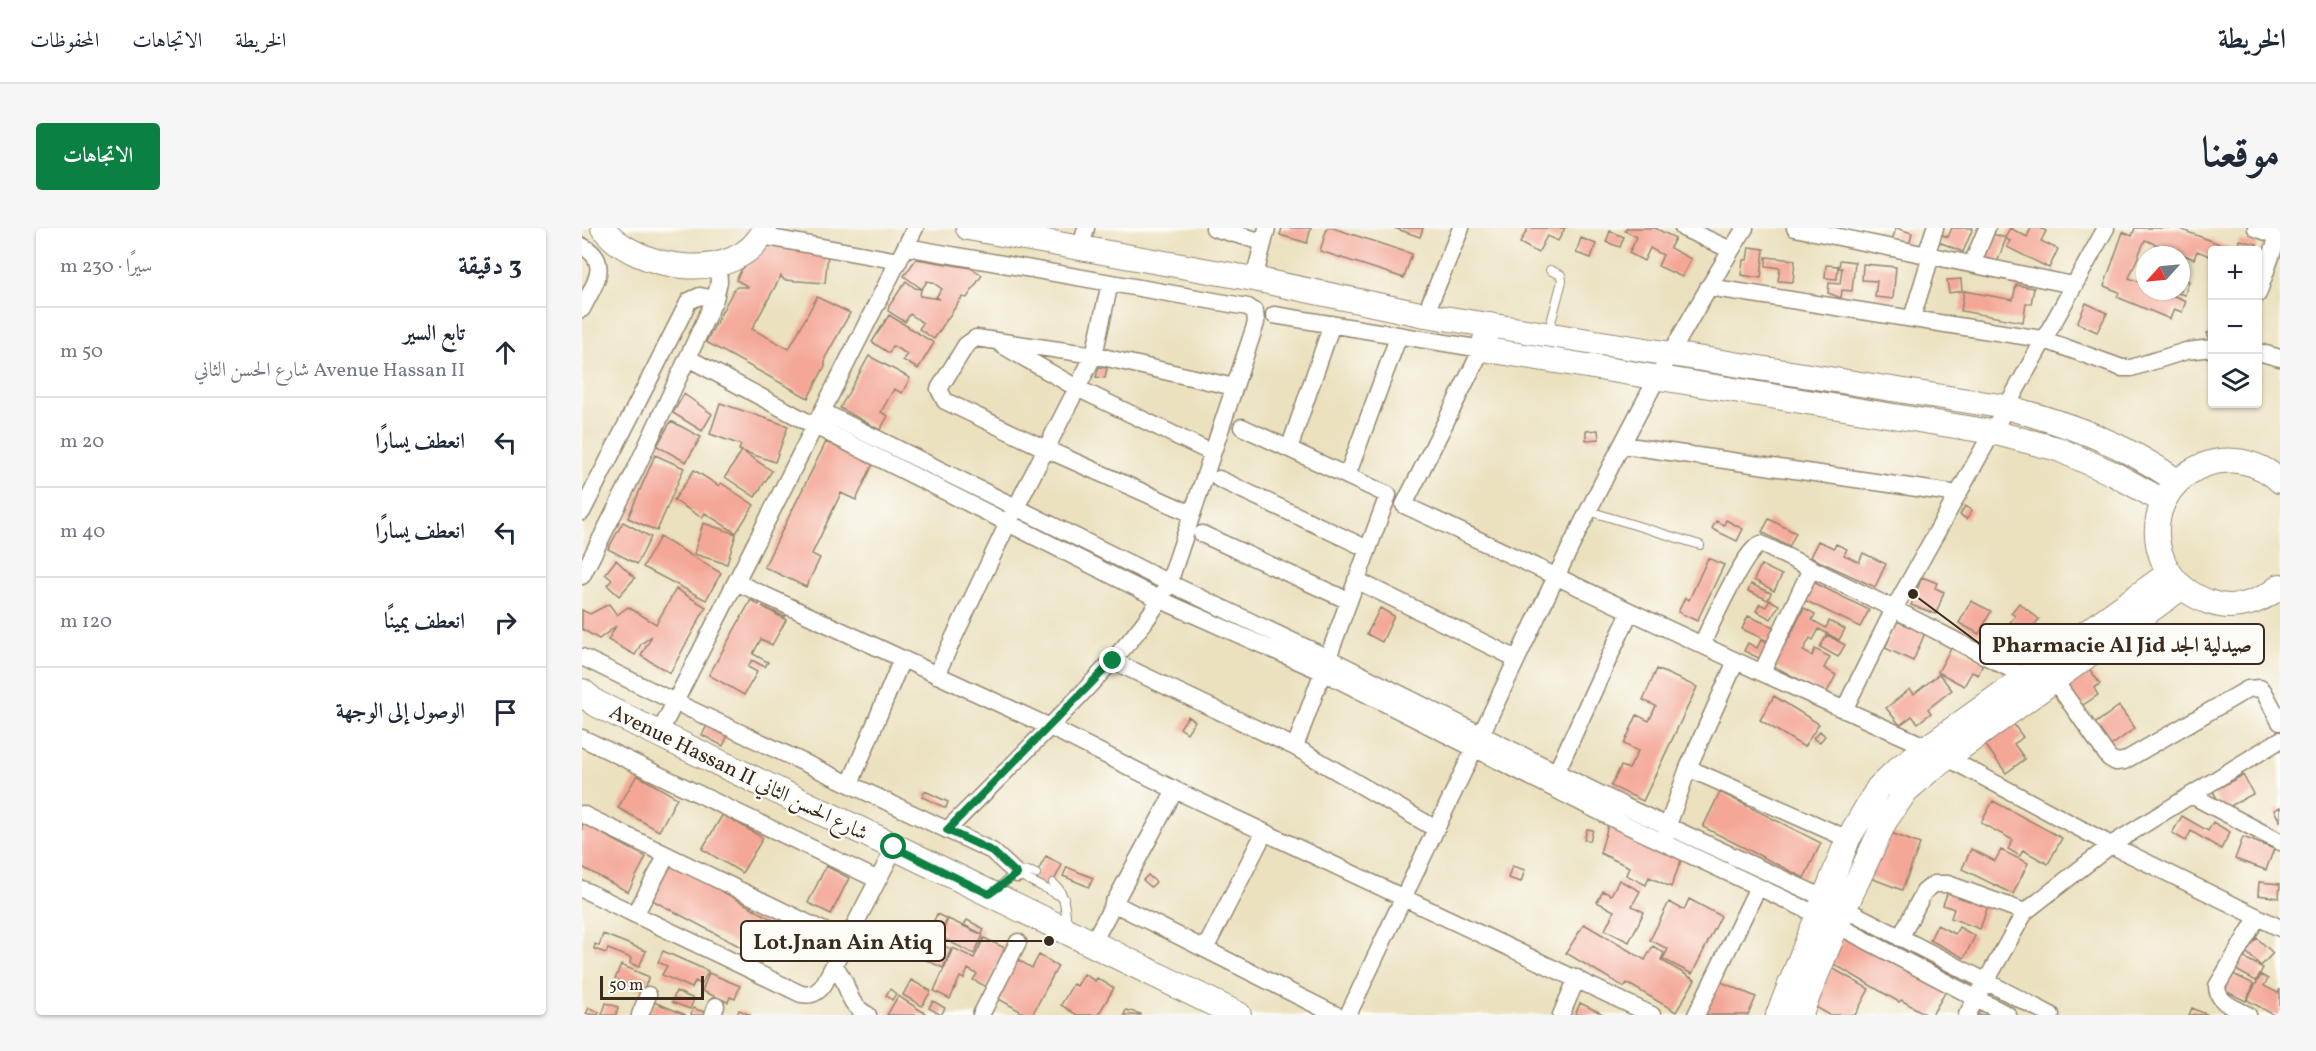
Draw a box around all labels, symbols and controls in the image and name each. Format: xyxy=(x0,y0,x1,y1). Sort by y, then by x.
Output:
text: الخريطة xyxy=(2218,21,2286,60)
text: المحفوظات xyxy=(30,27,99,56)
text: الاتجاهات xyxy=(132,27,202,56)
text: الخريطة xyxy=(235,27,286,56)
button: الاتجاهات xyxy=(36,123,160,190)
text: موقعنا xyxy=(2202,126,2280,185)
north arrow xyxy=(2136,246,2190,300)
map controls xyxy=(2208,246,2262,408)
button: + xyxy=(2208,246,2262,300)
text: 3 دقيقة xyxy=(458,249,522,285)
text: سيرًا · 230 m xyxy=(60,253,152,281)
button: − xyxy=(2208,300,2262,354)
text: تابع السير xyxy=(403,319,465,350)
icon: ahead xyxy=(489,336,522,369)
text: 50 m xyxy=(60,338,103,366)
button: layers xyxy=(2208,354,2262,408)
text: Avenue Hassan II شارع الحسن الثاني xyxy=(194,357,465,385)
icon: left xyxy=(489,426,522,459)
text: انعطف يسارًا xyxy=(375,427,465,458)
text: 20 m xyxy=(60,428,104,456)
icon: left xyxy=(489,516,522,549)
text: انعطف يسارًا xyxy=(375,517,465,548)
text: 40 m xyxy=(60,518,105,546)
icon: right xyxy=(489,606,522,639)
text: انعطف يمينًا xyxy=(384,607,465,638)
text: 120 m xyxy=(60,608,112,636)
callout: Pharmacie Al Jid صيدلية الجد xyxy=(1980,624,2264,664)
text: Pharmacie Al Jid صيدلية الجد xyxy=(1992,631,2252,662)
route end xyxy=(1099,647,1125,673)
icon: arrive xyxy=(489,696,522,729)
text: الوصول إلى الوجهة xyxy=(336,697,465,728)
street label: Avenue Hassan II شارع الحسن الثاني xyxy=(603,698,873,851)
route start xyxy=(880,833,906,859)
callout: Lot.Jnan Ain Atiq xyxy=(741,921,945,961)
text: Lot.Jnan Ain Atiq xyxy=(753,928,934,959)
scale bar xyxy=(600,973,704,1000)
text: 50 m xyxy=(609,975,643,997)

